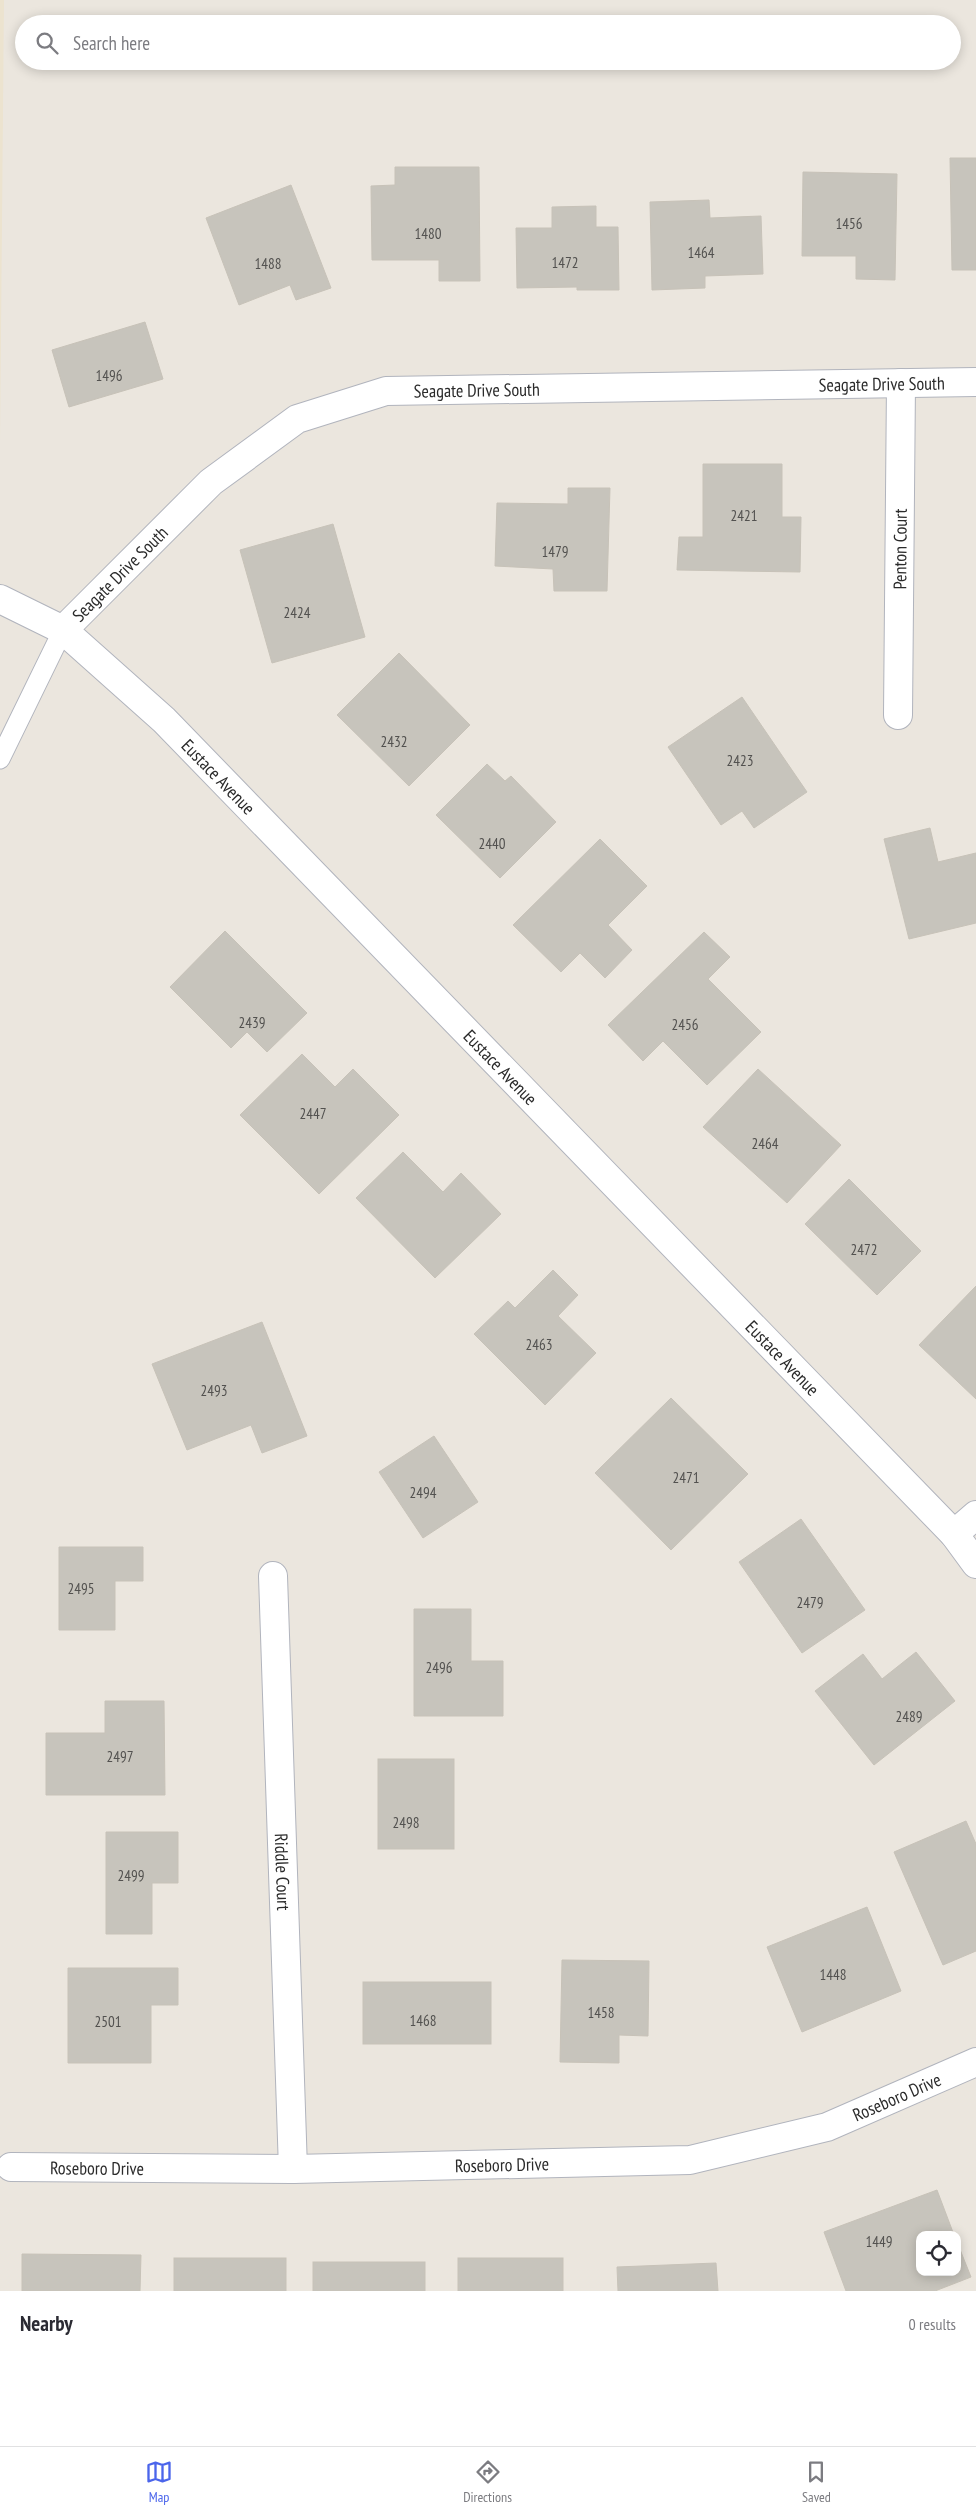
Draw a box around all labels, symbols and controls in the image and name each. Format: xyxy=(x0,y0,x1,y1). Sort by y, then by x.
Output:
search box xyxy=(15,15,961,70)
icon: search xyxy=(33,29,61,57)
text: Search here xyxy=(73,31,150,55)
house number: 1456 xyxy=(835,214,863,233)
house number: 1480 xyxy=(414,224,442,243)
house number: 1464 xyxy=(687,243,715,262)
house number: 1472 xyxy=(551,253,579,272)
house number: 1488 xyxy=(254,254,282,273)
house number: 1496 xyxy=(95,366,123,385)
street label: Seagate Drive South xyxy=(818,371,945,396)
street label: Seagate Drive South xyxy=(414,377,540,402)
house number: 2421 xyxy=(730,506,758,525)
street label: Penton Court xyxy=(888,508,911,590)
street label: Seagate Drive South xyxy=(67,521,172,626)
house number: 1479 xyxy=(541,542,569,561)
house number: 2424 xyxy=(283,603,311,622)
house number: 2432 xyxy=(380,732,408,751)
street label: Eustace Avenue xyxy=(177,734,260,819)
house number: 2423 xyxy=(726,751,754,770)
house number: 2440 xyxy=(478,834,506,853)
house number: 2439 xyxy=(238,1013,266,1032)
house number: 2456 xyxy=(671,1015,699,1034)
street label: Eustace Avenue xyxy=(459,1024,543,1110)
house number: 2447 xyxy=(299,1104,327,1123)
house number: 2464 xyxy=(751,1134,779,1153)
house number: 2472 xyxy=(850,1240,878,1259)
street label: Eustace Avenue xyxy=(741,1315,825,1400)
house number: 2463 xyxy=(525,1335,553,1354)
house number: 2493 xyxy=(200,1381,228,1400)
house number: 2471 xyxy=(672,1468,700,1487)
house number: 2494 xyxy=(409,1483,437,1502)
house number: 2495 xyxy=(67,1579,95,1598)
house number: 2479 xyxy=(796,1593,824,1612)
house number: 2496 xyxy=(425,1658,453,1677)
house number: 2489 xyxy=(895,1707,923,1726)
house number: 2497 xyxy=(106,1747,134,1766)
house number: 2498 xyxy=(392,1813,420,1832)
street label: Riddle Court xyxy=(270,1833,296,1911)
house number: 2499 xyxy=(117,1866,145,1885)
house number: 1448 xyxy=(819,1965,847,1984)
house number: 1458 xyxy=(587,2003,615,2022)
house number: 1468 xyxy=(409,2011,437,2030)
house number: 2501 xyxy=(94,2012,122,2031)
street label: Roseboro Drive xyxy=(849,2067,944,2126)
street label: Roseboro Drive xyxy=(455,2152,549,2177)
street label: Roseboro Drive xyxy=(50,2156,144,2179)
map controls xyxy=(916,2231,961,2276)
button: locate xyxy=(916,2231,961,2276)
house number: 1449 xyxy=(865,2232,893,2251)
text: Nearby xyxy=(20,2310,73,2337)
text: 0 results xyxy=(909,2314,956,2334)
tab: Map xyxy=(145,2458,173,2506)
tab: Directions xyxy=(463,2458,512,2506)
tab: Saved xyxy=(802,2458,831,2506)

